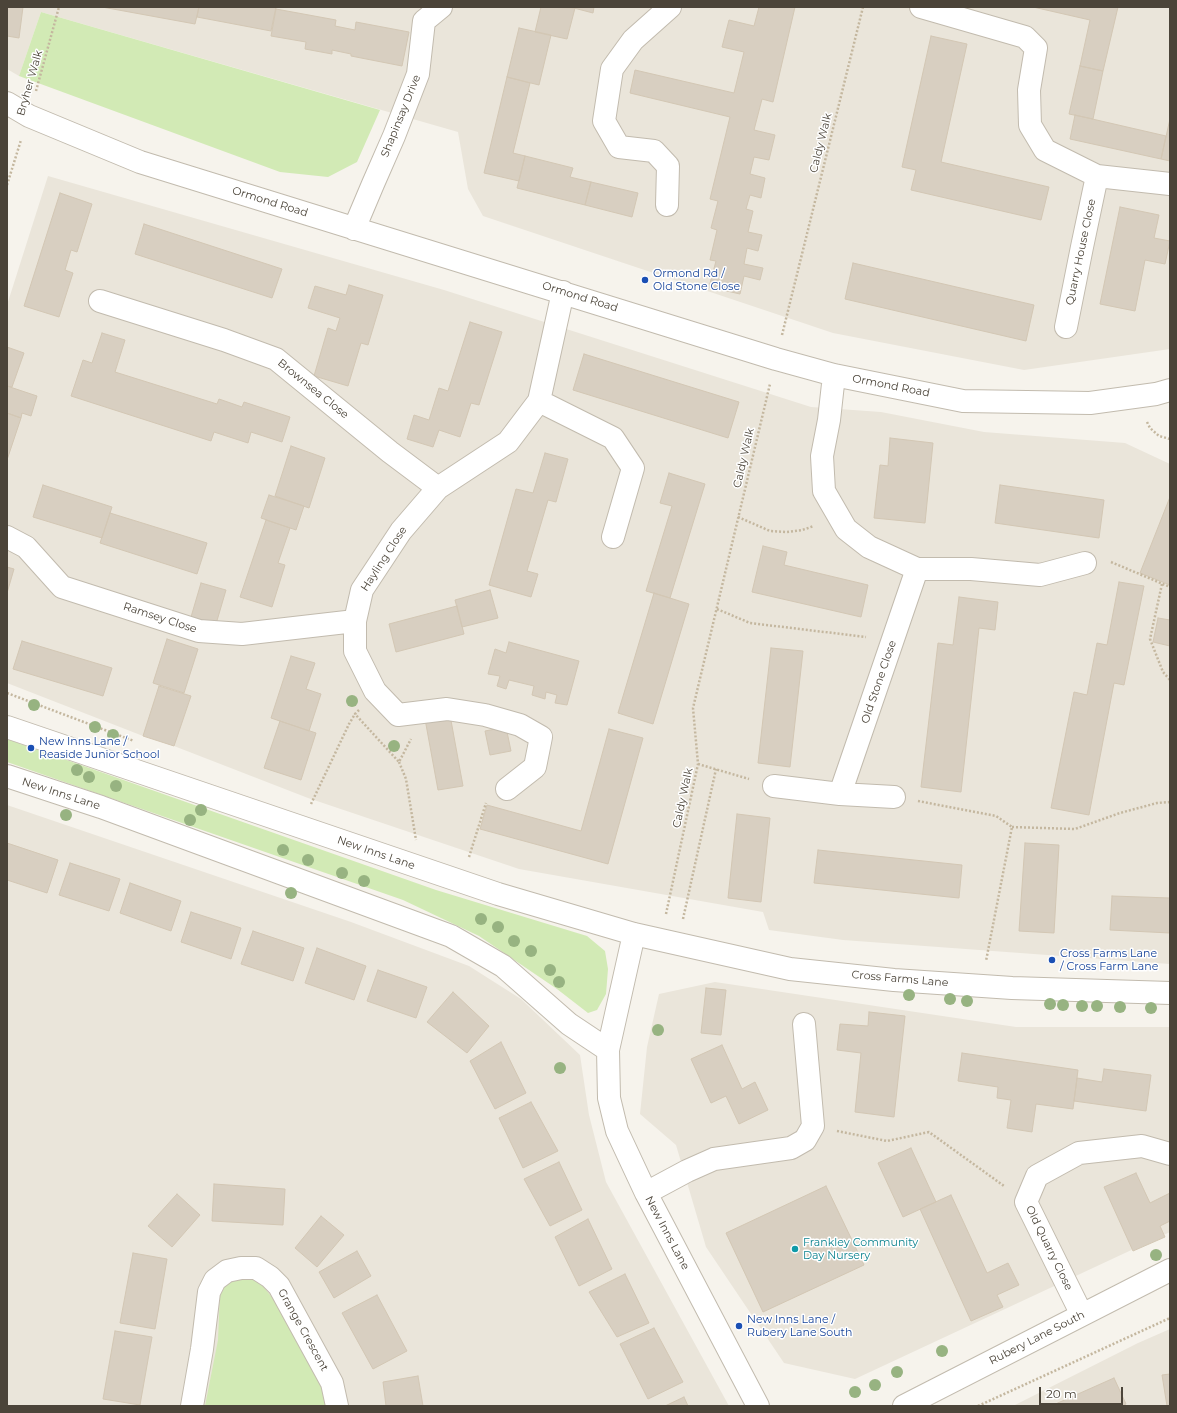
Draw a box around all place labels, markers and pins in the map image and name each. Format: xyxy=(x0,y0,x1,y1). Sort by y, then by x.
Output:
place label: Ormond Rd / Old Stone Close xyxy=(653,267,740,293)
marker: Ormond Rd / Old Stone Close xyxy=(640,275,650,285)
place label: New Inns Lane / Reaside Junior School xyxy=(39,735,160,761)
marker: New Inns Lane / Reaside Junior School xyxy=(26,743,36,753)
place label: Cross Farms Lane / Cross Farm Lane xyxy=(1060,947,1158,973)
marker: Cross Farms Lane / Cross Farm Lane xyxy=(1047,955,1057,965)
place label: Frankley Community Day Nursery xyxy=(803,1236,918,1262)
marker: Frankley Community Day Nursery xyxy=(790,1244,800,1254)
place label: New Inns Lane / Rubery Lane South xyxy=(747,1313,853,1339)
marker: New Inns Lane / Rubery Lane South xyxy=(734,1321,744,1331)

